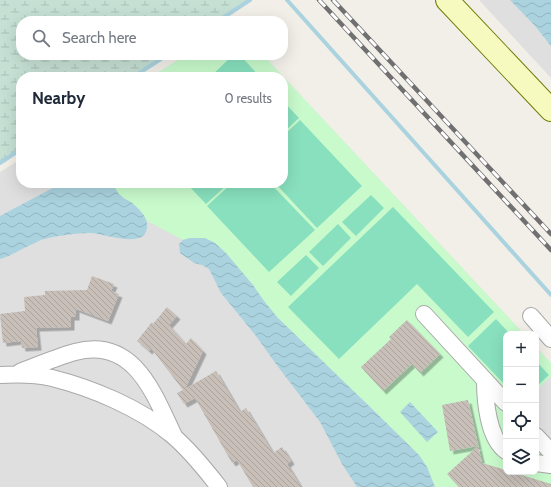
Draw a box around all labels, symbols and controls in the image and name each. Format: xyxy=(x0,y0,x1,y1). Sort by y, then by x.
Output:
search box xyxy=(16,16,288,60)
icon: search xyxy=(30,27,52,49)
text: Search here xyxy=(62,29,137,47)
text: Nearby xyxy=(32,88,85,108)
text: 0 results xyxy=(224,90,272,106)
map controls xyxy=(503,331,539,475)
button: + xyxy=(503,331,539,367)
button: − xyxy=(503,367,539,403)
button: locate xyxy=(503,403,539,439)
button: layers xyxy=(503,439,539,475)

